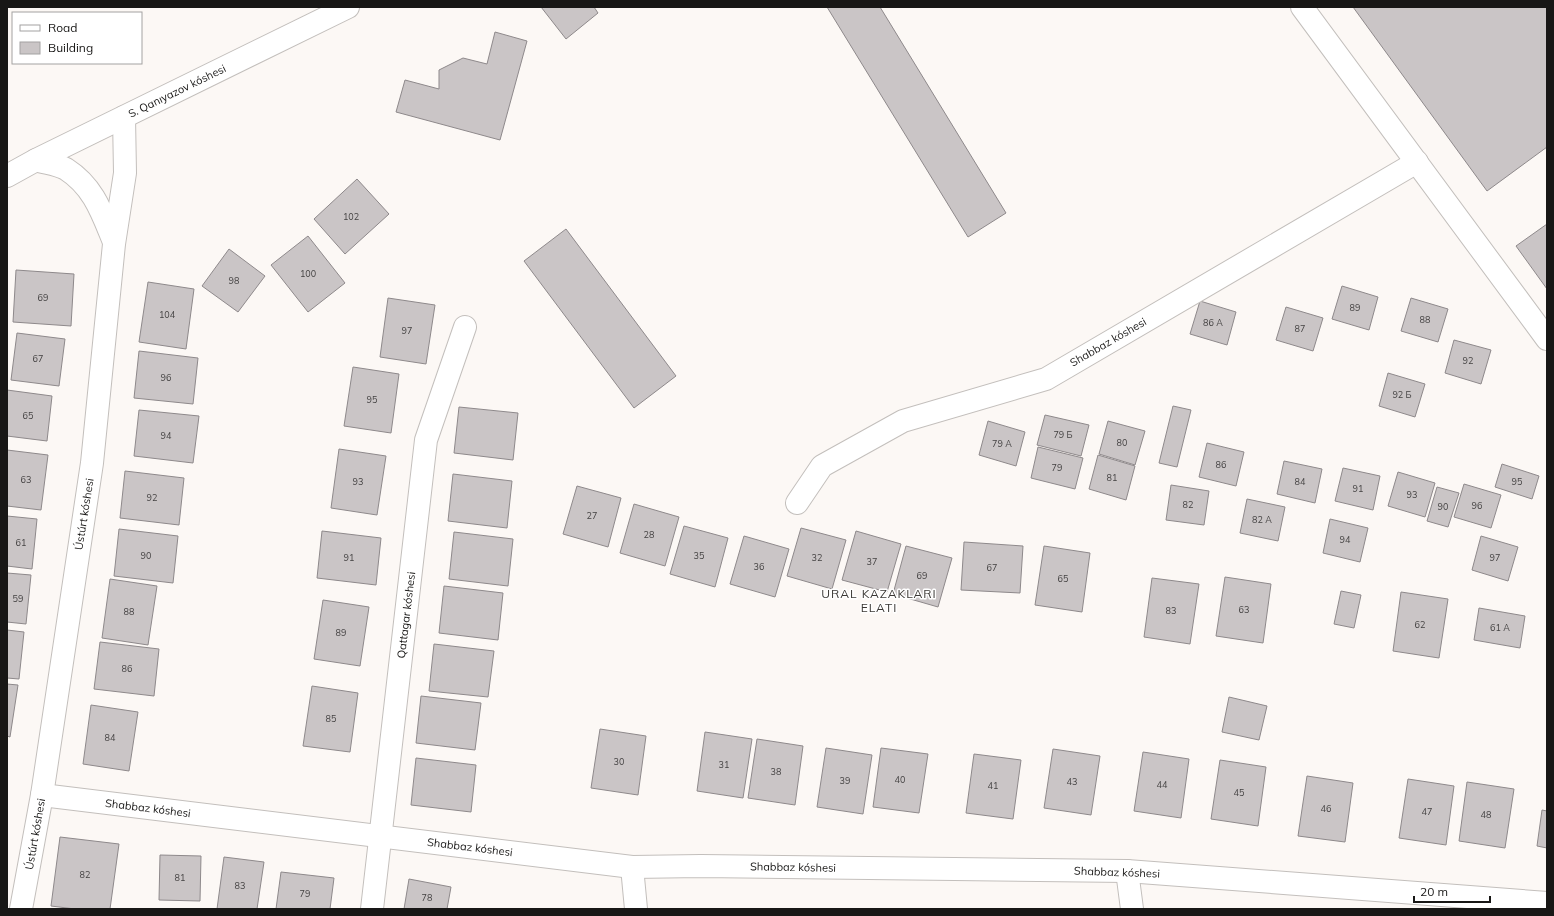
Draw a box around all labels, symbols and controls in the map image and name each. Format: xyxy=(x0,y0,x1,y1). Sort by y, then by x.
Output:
legend xyxy=(12,12,142,64)
text: Road xyxy=(48,20,77,35)
text: Building xyxy=(48,40,93,55)
street label: S. Qanıyazov kóshesi xyxy=(126,61,228,121)
house number: 102 xyxy=(343,211,359,222)
house number: 100 xyxy=(300,268,316,279)
house number: 98 xyxy=(229,275,239,286)
house number: 69 xyxy=(38,292,48,303)
house number: 89 xyxy=(1350,302,1360,313)
house number: 104 xyxy=(159,309,176,320)
street label: Shabbaz kóshesi xyxy=(1067,314,1149,370)
house number: 88 xyxy=(1420,314,1430,325)
house number: 86 А xyxy=(1203,317,1223,328)
house number: 87 xyxy=(1295,323,1305,334)
house number: 97 xyxy=(402,325,412,336)
house number: 67 xyxy=(33,353,43,364)
house number: 92 xyxy=(1463,355,1473,366)
house number: 96 xyxy=(161,372,171,383)
house number: 92 Б xyxy=(1392,389,1412,400)
house number: 95 xyxy=(367,394,378,405)
house number: 65 xyxy=(23,410,34,421)
house number: 79 Б xyxy=(1053,429,1073,440)
house number: 94 xyxy=(161,430,172,441)
house number: 80 xyxy=(1117,437,1127,448)
house number: 79 А xyxy=(992,438,1012,449)
house number: 86 xyxy=(1216,459,1226,470)
house number: 79 xyxy=(1052,462,1062,473)
house number: 81 xyxy=(1107,472,1117,483)
house number: 63 xyxy=(21,474,31,485)
house number: 93 xyxy=(353,476,363,487)
house number: 84 xyxy=(1295,476,1306,487)
house number: 95 xyxy=(1512,476,1523,487)
street label: Ústúrt kóshesi xyxy=(71,477,97,551)
house number: 91 xyxy=(1353,483,1363,494)
house number: 93 xyxy=(1407,489,1417,500)
house number: 92 xyxy=(147,492,157,503)
house number: 82 xyxy=(1183,499,1193,510)
house number: 96 xyxy=(1472,500,1482,511)
house number: 90 xyxy=(1438,501,1448,512)
house number: 27 xyxy=(587,510,597,521)
house number: 82 А xyxy=(1252,514,1272,525)
house number: 28 xyxy=(644,529,654,540)
house number: 94 xyxy=(1340,534,1351,545)
house number: 61 xyxy=(16,537,26,548)
house number: 90 xyxy=(141,550,151,561)
house number: 35 xyxy=(694,550,705,561)
house number: 91 xyxy=(344,552,354,563)
house number: 32 xyxy=(812,552,822,563)
house number: 97 xyxy=(1490,552,1500,563)
house number: 37 xyxy=(867,556,877,567)
house number: 36 xyxy=(754,561,764,572)
house number: 67 xyxy=(987,562,997,573)
house number: 69 xyxy=(917,570,927,581)
street label: Qattagar kóshesi xyxy=(394,571,418,659)
house number: 65 xyxy=(1058,573,1069,584)
district label: URAL KAZAKLARI ELATI xyxy=(821,586,937,615)
house number: 59 xyxy=(13,593,23,604)
house number: 63 xyxy=(1239,604,1249,615)
house number: 83 xyxy=(1166,605,1176,616)
house number: 88 xyxy=(124,606,134,617)
house number: 62 xyxy=(1415,619,1425,630)
house number: 61 А xyxy=(1490,622,1510,633)
house number: 89 xyxy=(336,627,346,638)
house number: 86 xyxy=(122,663,132,674)
house number: 85 xyxy=(326,713,337,724)
house number: 84 xyxy=(105,732,116,743)
house number: 30 xyxy=(614,756,624,767)
house number: 31 xyxy=(719,759,729,770)
house number: 38 xyxy=(771,766,781,777)
house number: 40 xyxy=(895,774,905,785)
house number: 39 xyxy=(840,775,850,786)
house number: 43 xyxy=(1067,776,1077,787)
house number: 44 xyxy=(1157,779,1168,790)
house number: 41 xyxy=(988,780,998,791)
house number: 45 xyxy=(1234,787,1245,798)
street label: Shabbaz kóshesi xyxy=(104,796,192,820)
street label: Ústúrt kóshesi xyxy=(22,797,48,871)
house number: 46 xyxy=(1321,803,1331,814)
house number: 47 xyxy=(1422,806,1432,817)
house number: 48 xyxy=(1481,809,1491,820)
street label: Shabbaz kóshesi xyxy=(426,835,514,859)
street label: Shabbaz kóshesi xyxy=(750,859,836,875)
street label: Shabbaz kóshesi xyxy=(1074,864,1160,880)
house number: 82 xyxy=(80,869,90,880)
house number: 81 xyxy=(175,872,185,883)
scale bar xyxy=(1414,878,1490,904)
house number: 83 xyxy=(235,880,245,891)
text: 20 m xyxy=(1420,884,1448,899)
house number: 79 xyxy=(300,888,310,899)
house number: 78 xyxy=(422,892,432,903)

